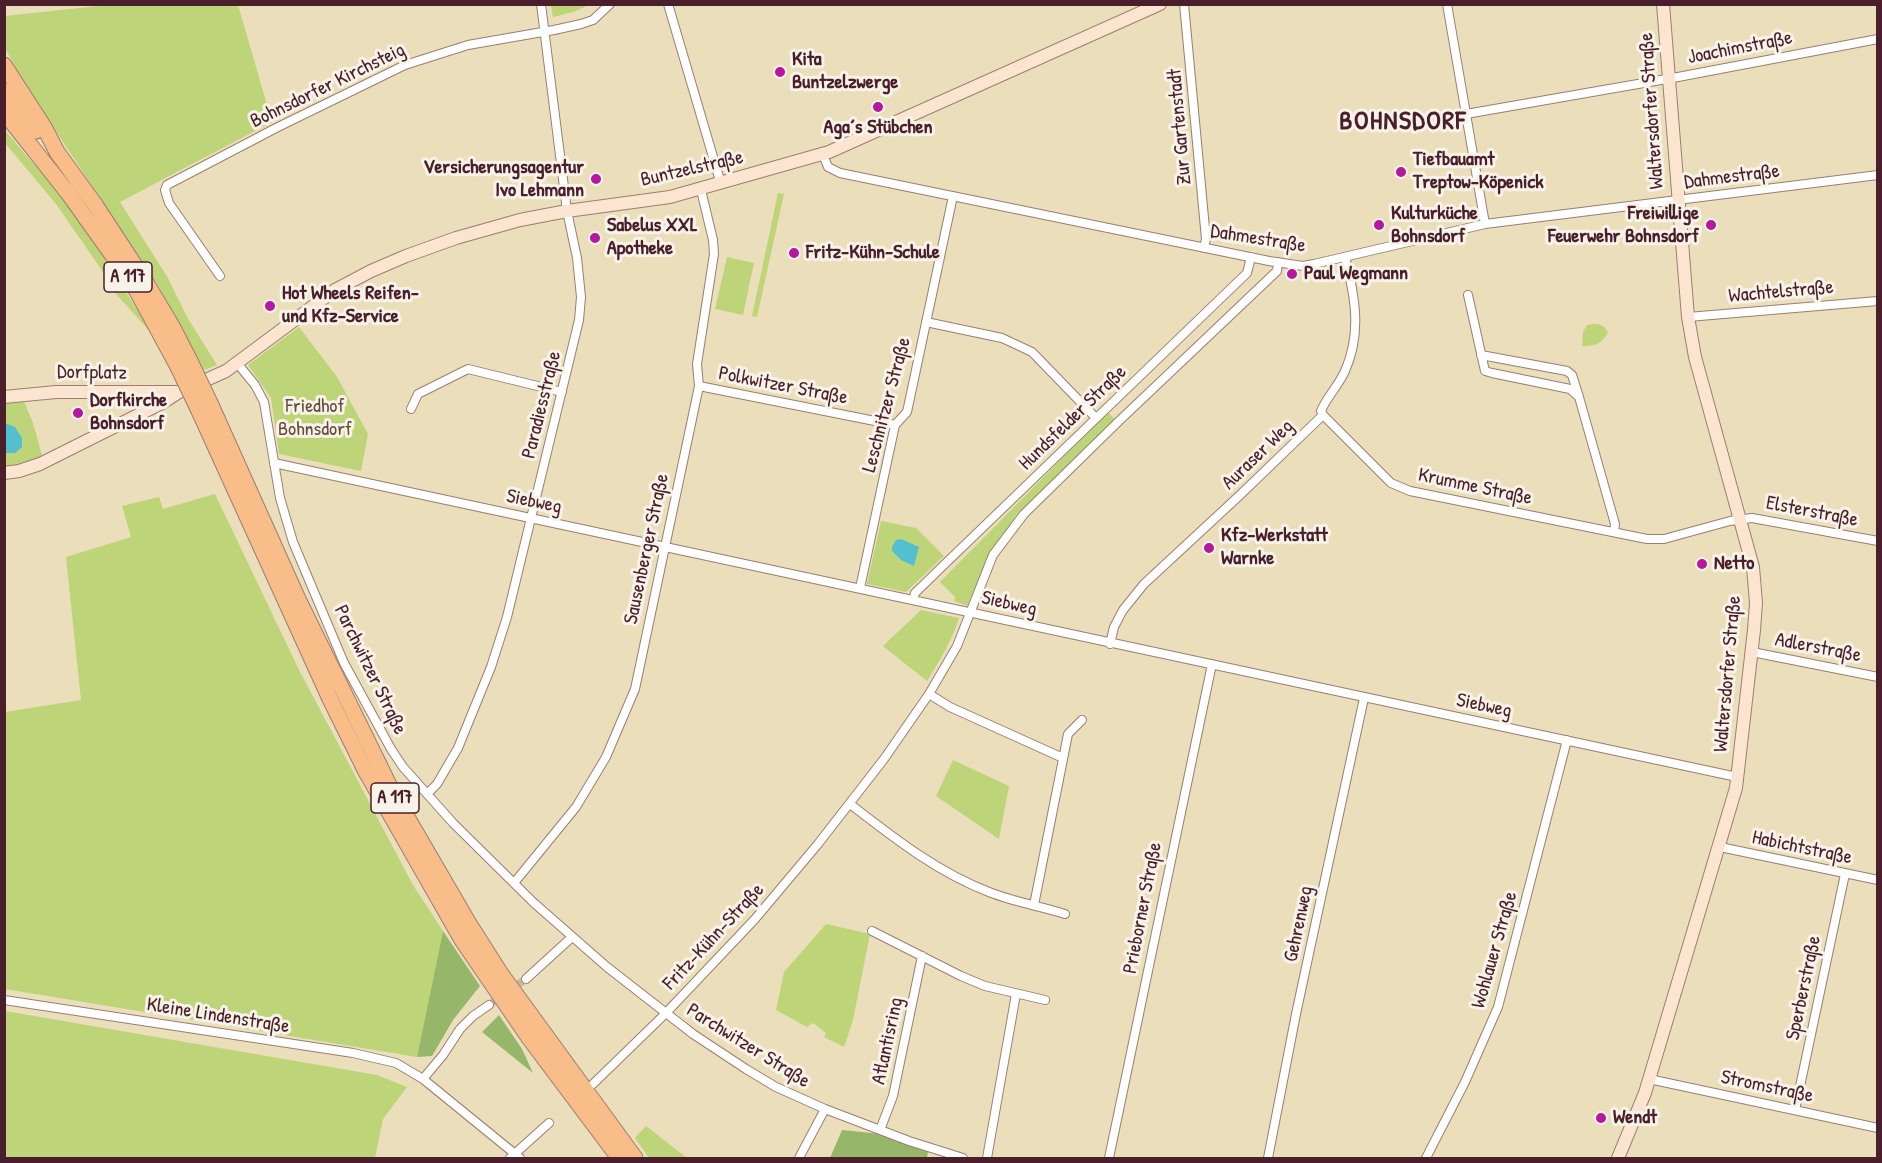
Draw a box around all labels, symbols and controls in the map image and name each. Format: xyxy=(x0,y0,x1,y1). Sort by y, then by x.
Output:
street label: Joachimstraße xyxy=(1686,26,1794,70)
street label: Waltersdorfer Straße xyxy=(1635,32,1669,190)
street label: Bohnsdorfer Kirchsteig xyxy=(247,38,409,134)
place label: Kita Buntzelzwerge xyxy=(792,48,898,95)
marker: Kita Buntzelzwerge xyxy=(773,65,787,79)
street label: Zur Gartenstadt xyxy=(1163,68,1197,186)
marker: Aga´s Stübchen xyxy=(871,100,885,114)
district label: BOHNSDORF xyxy=(1339,106,1467,138)
place label: Aga´s Stübchen xyxy=(823,116,933,140)
street label: Buntzelstraße xyxy=(638,146,746,192)
place label: Tiefbauamt Treptow-Köpenick xyxy=(1413,148,1543,195)
place label: Versicherungsagentur Ivo Lehmann xyxy=(423,156,584,203)
street label: Dahmestraße xyxy=(1683,159,1781,195)
marker: Tiefbauamt Treptow-Köpenick xyxy=(1394,165,1408,179)
marker: Versicherungsagentur Ivo Lehmann xyxy=(589,172,603,186)
place label: Kulturküche Bohnsdorf xyxy=(1391,202,1478,249)
place label: Freiwillige Feuerwehr Bohnsdorf xyxy=(1548,202,1699,249)
place label: Sabelus XXL Apotheke xyxy=(607,214,697,261)
marker: Kulturküche Bohnsdorf xyxy=(1372,218,1386,232)
marker: Freiwillige Feuerwehr Bohnsdorf xyxy=(1704,218,1718,232)
street label: Dahmestraße xyxy=(1209,220,1307,258)
marker: Sabelus XXL Apotheke xyxy=(588,231,602,245)
place label: Fritz-Kühn-Schule xyxy=(806,241,940,265)
marker: Fritz-Kühn-Schule xyxy=(787,246,801,260)
road number: A 117 xyxy=(104,262,152,292)
place label: Paul Wegmann xyxy=(1304,262,1408,286)
marker: Paul Wegmann xyxy=(1285,267,1299,281)
street label: Wachtelstraße xyxy=(1728,275,1834,309)
place label: Hot Wheels Reifen- und Kfz-Service xyxy=(282,282,419,329)
marker: Hot Wheels Reifen- und Kfz-Service xyxy=(263,299,277,313)
street label: Leschnitzer Straße xyxy=(857,335,917,475)
street label: Paradiesstraße xyxy=(517,349,567,461)
street label: Dorfplatz xyxy=(57,360,127,386)
street label: Hundsfelder Straße xyxy=(1014,361,1132,475)
street label: Polkwitzer Straße xyxy=(716,362,850,410)
place label: Dorfkirche Bohnsdorf xyxy=(90,389,167,436)
park label: Friedhof Bohnsdorf xyxy=(278,395,352,442)
marker: Dorfkirche Bohnsdorf xyxy=(71,406,85,420)
street label: Auraser Weg xyxy=(1217,415,1299,495)
street label: Krumme Straße xyxy=(1416,463,1534,511)
street label: Sausenberger Straße xyxy=(619,472,675,626)
street label: Siebweg xyxy=(504,484,564,520)
street label: Elsterstraße xyxy=(1764,491,1860,533)
place label: Kfz-Werkstatt Warnke xyxy=(1221,524,1328,571)
marker: Kfz-Werkstatt Warnke xyxy=(1202,541,1216,555)
place label: Netto xyxy=(1714,552,1754,576)
marker: Netto xyxy=(1695,557,1709,571)
street label: Siebweg xyxy=(979,586,1039,622)
street label: Waltersdorfer Straße xyxy=(1709,595,1747,753)
street label: Parchwitzer Straße xyxy=(328,601,412,739)
street label: Adlerstraße xyxy=(1773,628,1863,668)
street label: Siebweg xyxy=(1454,688,1514,724)
road number: A 117 xyxy=(371,783,419,813)
street label: Habichtstraße xyxy=(1750,826,1854,870)
street label: Prieborner Straße xyxy=(1119,840,1167,976)
street label: Fritz-Kühn-Straße xyxy=(658,879,770,995)
street label: Gehrenweg xyxy=(1279,884,1319,964)
street label: Wohlauer Straße xyxy=(1467,889,1523,1011)
street label: Sperberstraße xyxy=(1781,934,1827,1042)
street label: Kleine Lindenstraße xyxy=(145,993,291,1039)
street label: Atlantisring xyxy=(867,995,909,1087)
street label: Parchwitzer Straße xyxy=(682,998,814,1094)
street label: Stromstraße xyxy=(1718,1065,1816,1109)
place label: Wendt xyxy=(1613,1106,1657,1130)
marker: Wendt xyxy=(1594,1111,1608,1125)

